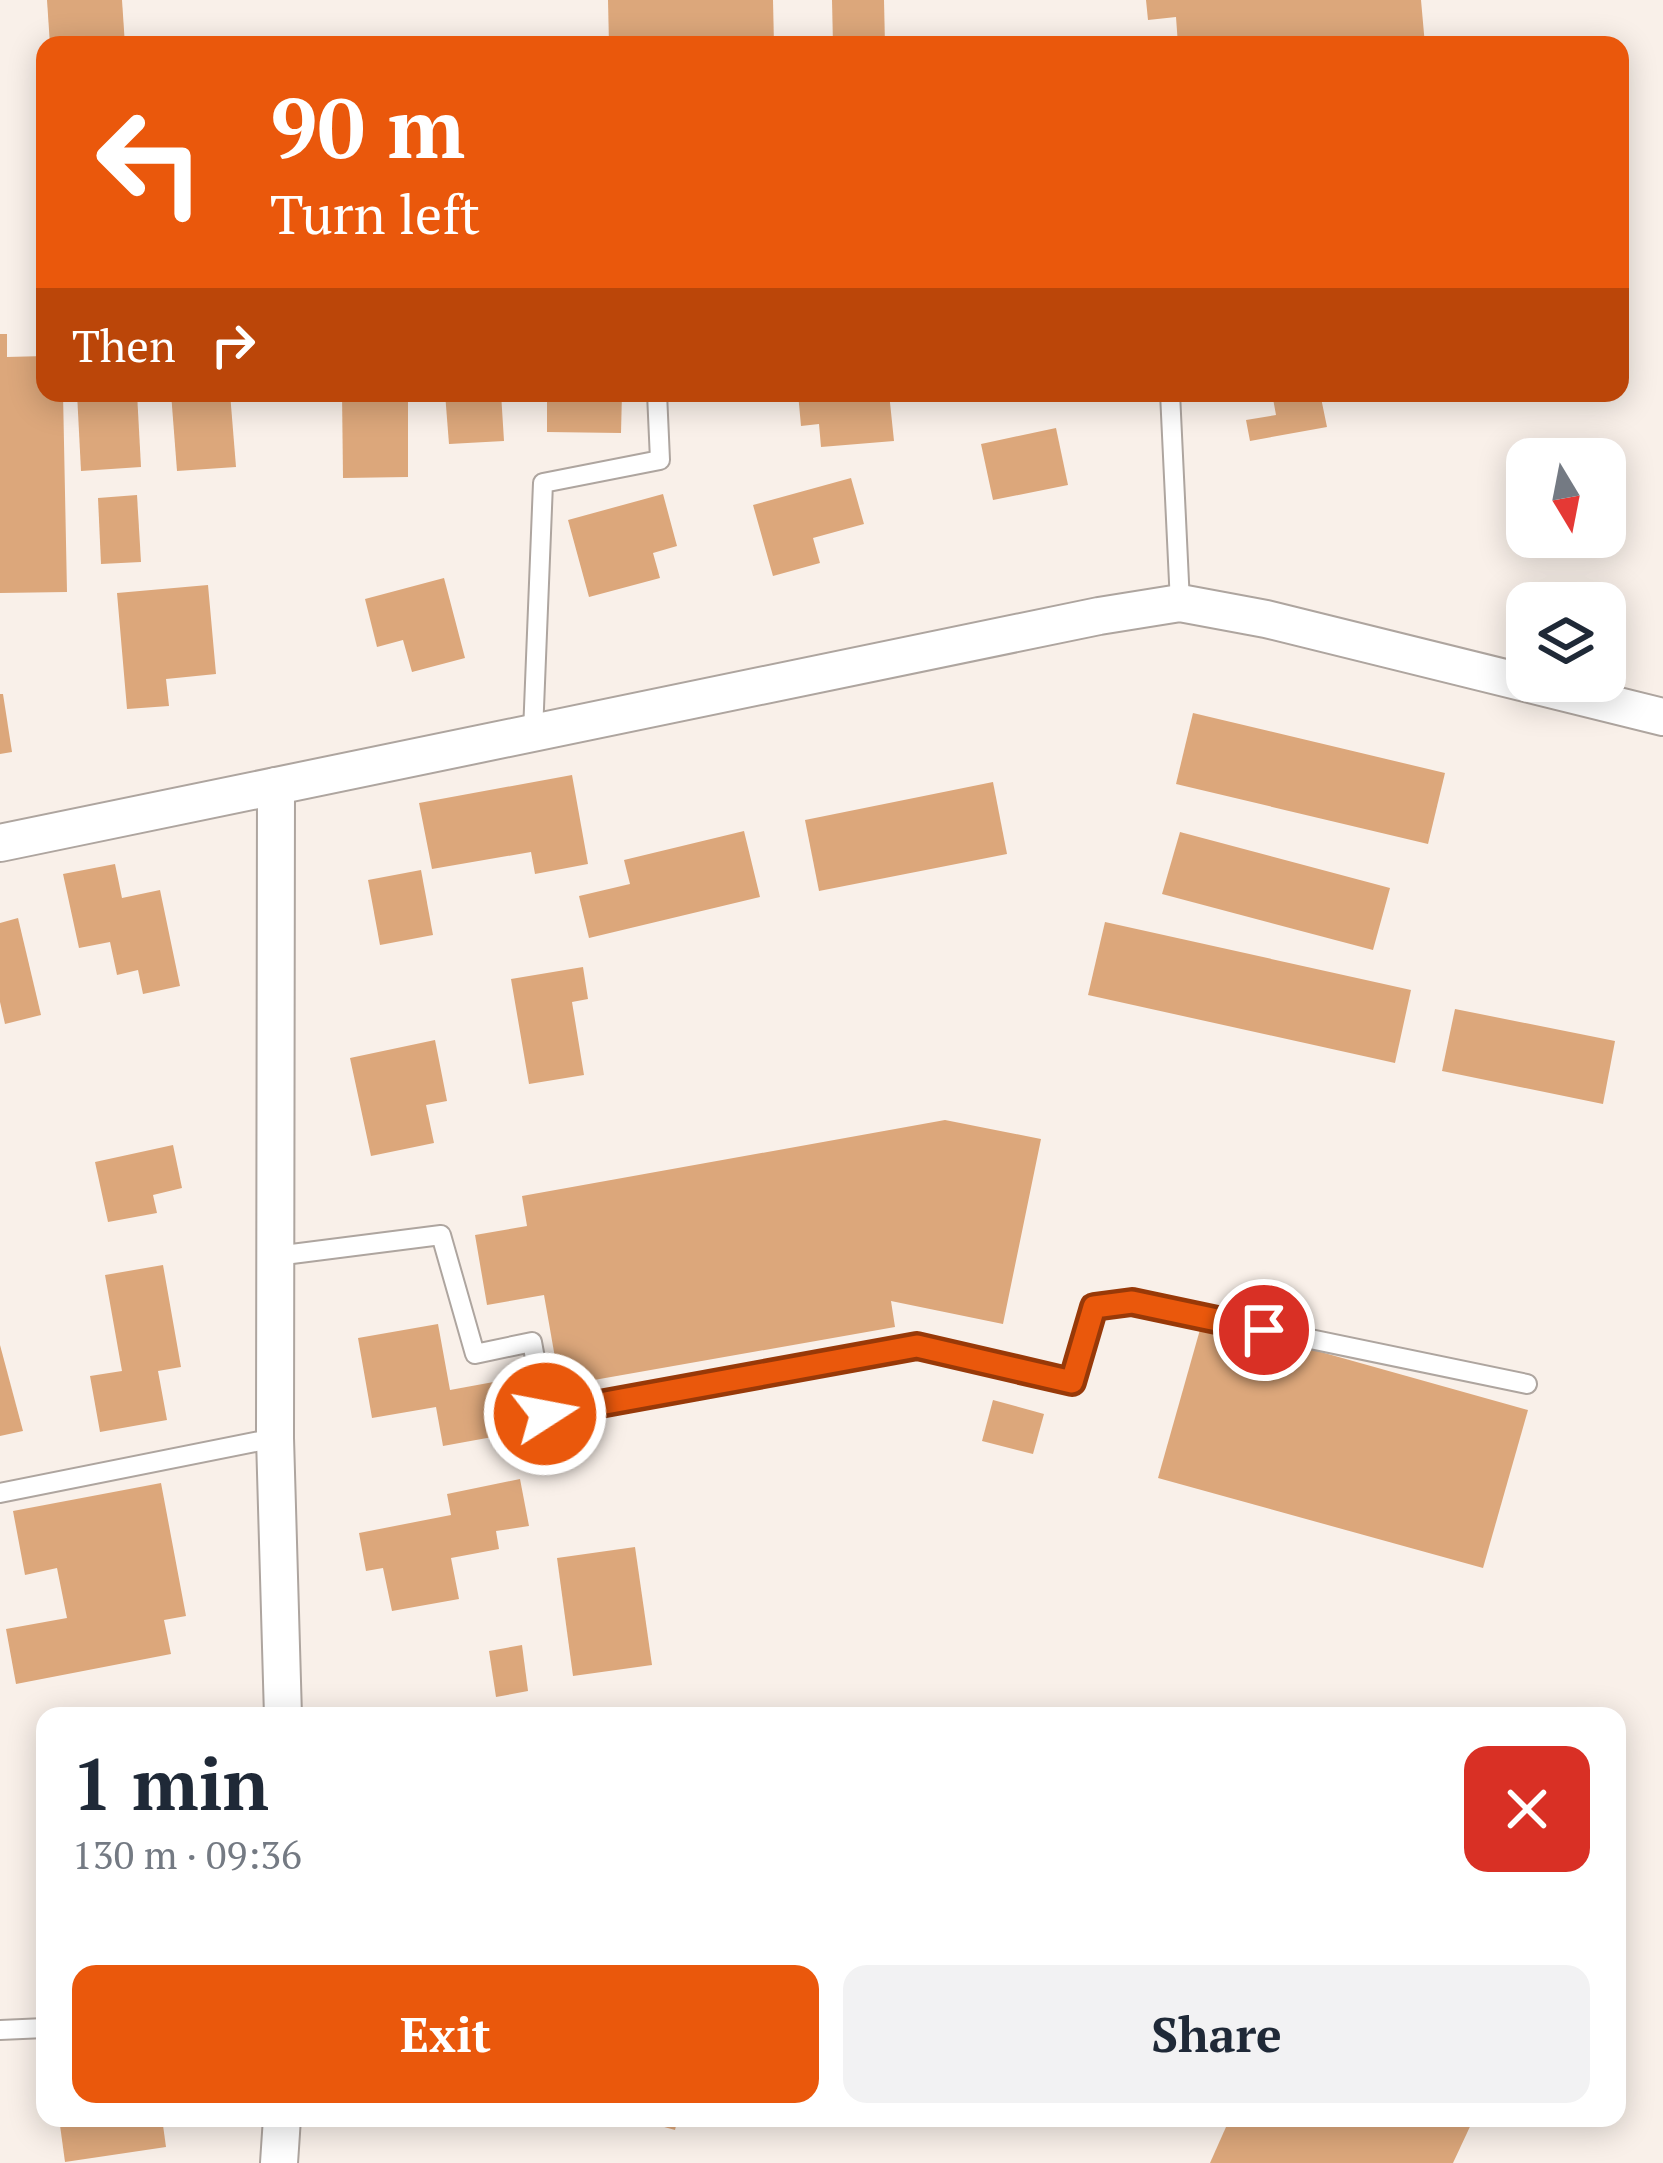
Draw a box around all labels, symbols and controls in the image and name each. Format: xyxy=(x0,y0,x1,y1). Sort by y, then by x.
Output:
text: 90 m xyxy=(270,71,465,182)
icon: left xyxy=(72,84,228,240)
text: Turn left xyxy=(270,178,480,249)
icon: right xyxy=(200,312,266,378)
text: Then xyxy=(72,315,176,375)
north arrow xyxy=(1506,438,1626,558)
map controls xyxy=(1506,438,1626,702)
button: layers xyxy=(1506,582,1626,702)
pin xyxy=(1213,1279,1315,1381)
icon: arrive xyxy=(1231,1297,1297,1363)
position arrow xyxy=(482,1351,608,1477)
text: 1 min xyxy=(72,1735,269,1831)
button: close xyxy=(1464,1746,1590,1872)
text: 130 m · 09:36 xyxy=(72,1828,302,1880)
button: Exit xyxy=(72,1965,819,2103)
button: Share xyxy=(843,1965,1590,2103)

